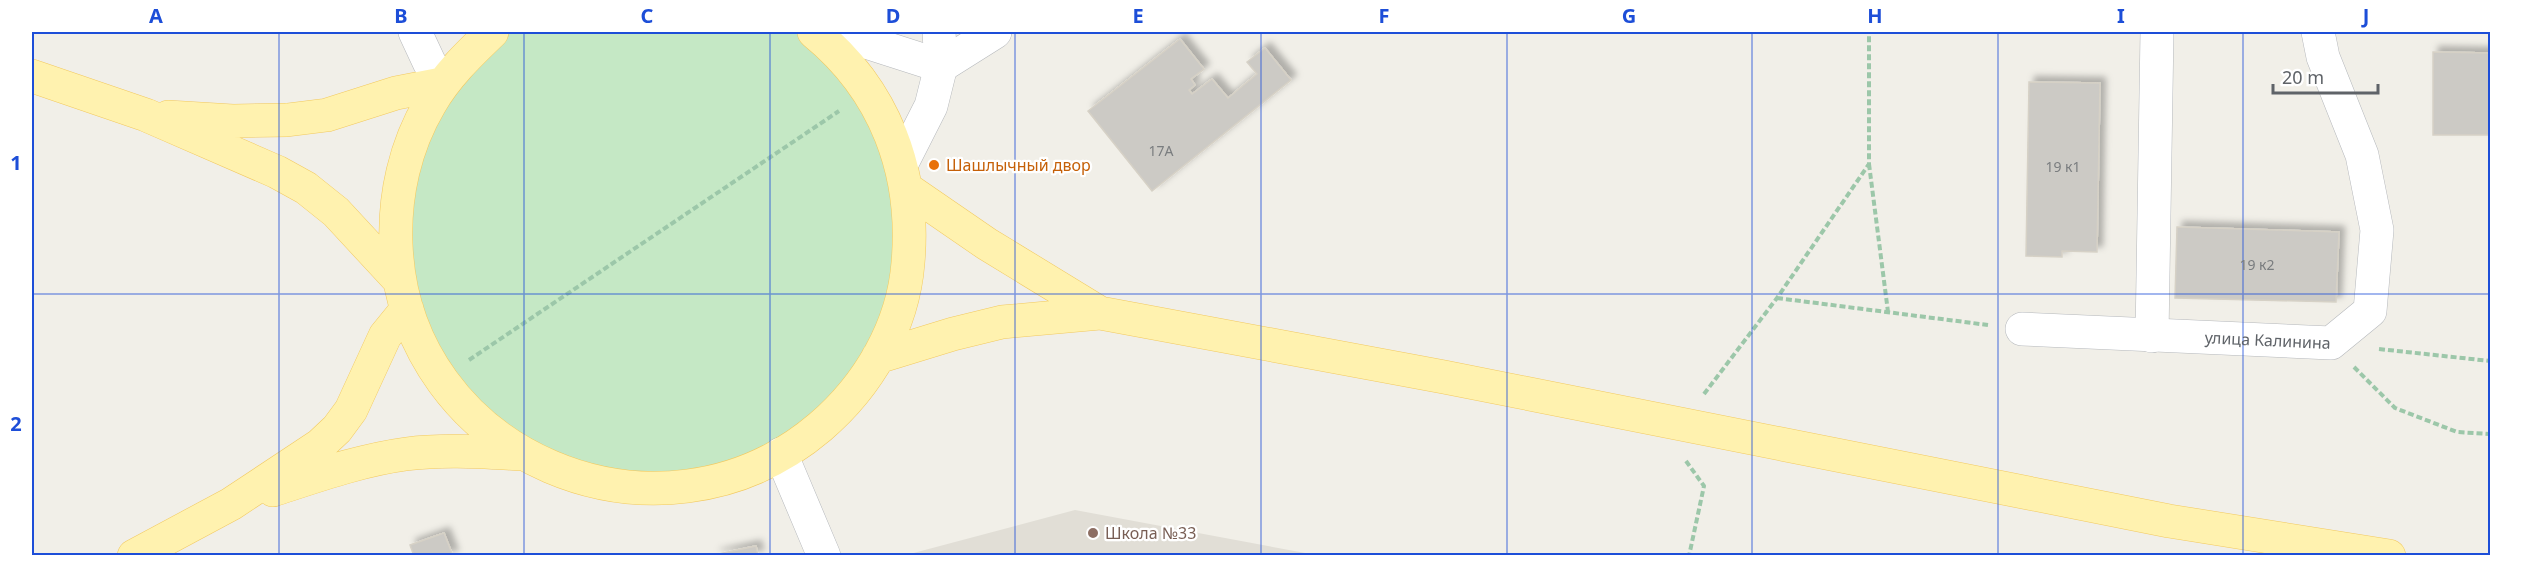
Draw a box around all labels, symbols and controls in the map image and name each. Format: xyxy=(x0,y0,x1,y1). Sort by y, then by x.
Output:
text: A xyxy=(149,2,163,29)
text: B xyxy=(394,2,408,29)
text: C xyxy=(641,2,654,29)
text: D xyxy=(886,2,900,29)
text: E xyxy=(1132,2,1144,29)
text: F xyxy=(1379,2,1389,29)
text: G xyxy=(1622,2,1636,29)
text: H xyxy=(1867,2,1883,29)
text: I xyxy=(2117,2,2125,29)
text: J xyxy=(2361,2,2369,29)
scale bar xyxy=(2273,57,2378,95)
text: 20 m xyxy=(2282,65,2324,89)
house number: 17А xyxy=(1149,141,1174,160)
text: 1 xyxy=(10,149,22,176)
place label: Шашлычный двор xyxy=(946,154,1091,176)
house number: 19 к1 xyxy=(2045,157,2081,176)
marker: Шашлычный двор xyxy=(927,158,941,172)
house number: 19 к2 xyxy=(2239,255,2275,274)
street label: улица Калинина xyxy=(2204,326,2331,354)
text: 2 xyxy=(10,410,22,437)
place label: Школа №33 xyxy=(1105,522,1196,544)
marker: Школа №33 xyxy=(1086,526,1100,540)

